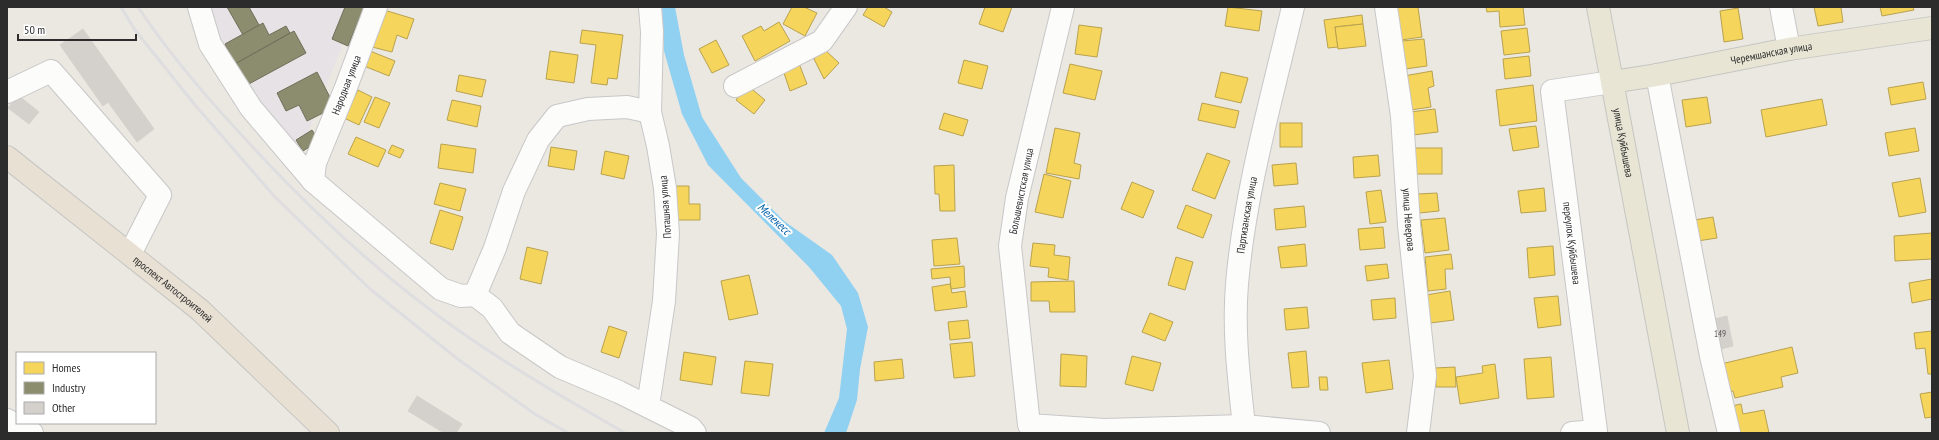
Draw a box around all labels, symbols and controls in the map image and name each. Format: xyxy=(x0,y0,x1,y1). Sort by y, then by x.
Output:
scale bar xyxy=(18,16,136,42)
text: 50 m xyxy=(24,22,45,37)
street label: Черемшанская улица xyxy=(1729,39,1813,67)
street label: Народная улица xyxy=(328,53,364,117)
street label: улица Куйбышева xyxy=(1610,107,1637,178)
street label: Большевистская улица xyxy=(1006,147,1036,235)
street label: Поташная улица xyxy=(656,175,674,239)
street label: Партизанская улица xyxy=(1233,175,1260,254)
street label: улица Неверова xyxy=(1400,188,1419,252)
water label: Мелекесс xyxy=(755,200,795,239)
street label: переулок Куйбышева xyxy=(1560,201,1584,285)
street label: проспект Автостроителей xyxy=(130,253,216,325)
house number: 149 xyxy=(1714,328,1726,339)
legend xyxy=(16,352,156,424)
text: Homes xyxy=(52,360,80,375)
text: Industry xyxy=(52,380,86,395)
text: Other xyxy=(52,400,76,415)

